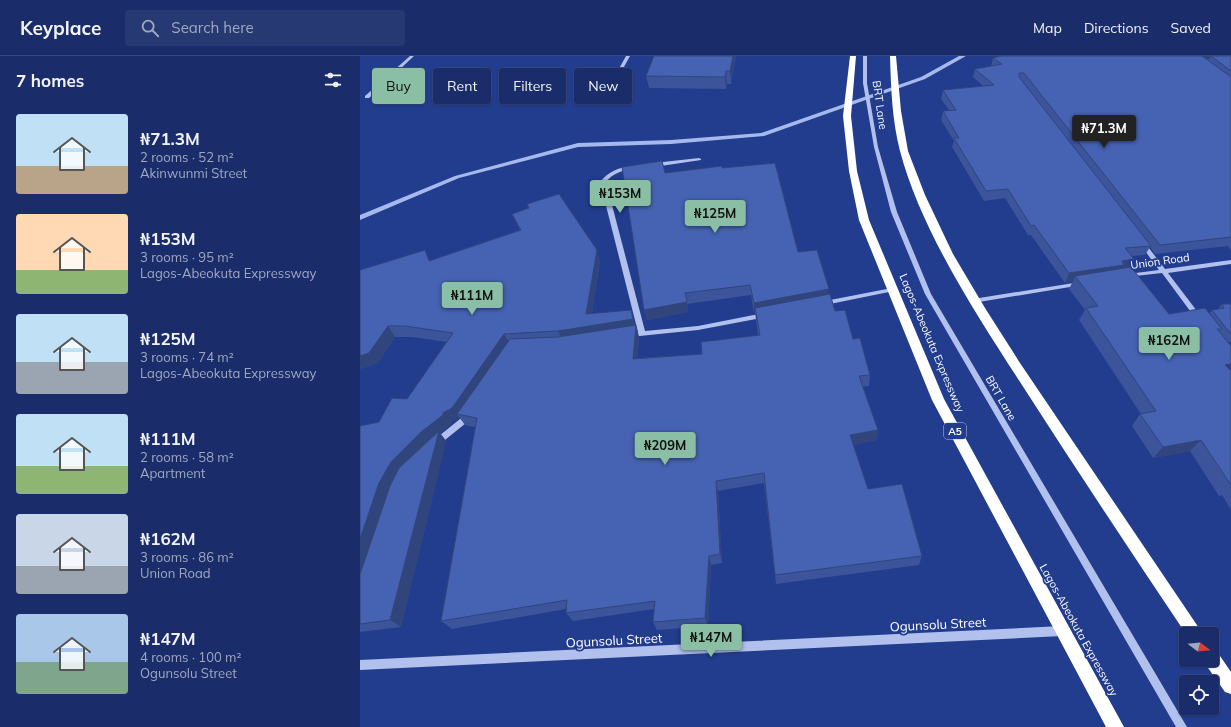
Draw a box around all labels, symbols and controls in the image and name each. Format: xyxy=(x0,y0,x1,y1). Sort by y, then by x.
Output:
search box xyxy=(125,10,405,46)
text: Keyplace xyxy=(20,16,101,40)
icon: search xyxy=(139,17,161,39)
text: Search here xyxy=(171,18,254,37)
text: Map xyxy=(1033,19,1062,37)
text: Directions xyxy=(1084,19,1149,37)
text: Saved xyxy=(1171,19,1211,37)
chip: Buy xyxy=(372,68,425,104)
chip: Rent xyxy=(433,68,491,104)
chip: Filters xyxy=(499,68,566,104)
chip: New xyxy=(574,68,632,104)
icon: filters xyxy=(322,69,344,91)
text: 7 homes xyxy=(16,70,84,91)
street label: BRT Lane xyxy=(870,80,890,130)
pin: ₦71.3M xyxy=(1071,115,1137,149)
text: ₦71.3M xyxy=(1081,120,1127,136)
text: ₦71.3M xyxy=(140,128,200,149)
icon: home xyxy=(48,130,96,178)
text: 2 rooms · 52 m² xyxy=(140,149,234,165)
text: Akinwunmi Street xyxy=(140,165,247,181)
pin: ₦153M xyxy=(592,180,648,214)
text: ₦153M xyxy=(599,185,641,201)
pin: ₦125M xyxy=(687,200,743,234)
text: ₦125M xyxy=(694,205,736,221)
text: ₦153M xyxy=(140,228,196,249)
icon: home xyxy=(48,230,96,278)
text: 3 rooms · 95 m² xyxy=(140,249,234,265)
street label: Union Road xyxy=(1129,250,1191,272)
text: Lagos-Abeokuta Expressway xyxy=(140,265,316,281)
street label: Lagos-Abeokuta Expressway xyxy=(896,272,968,415)
pin: ₦111M xyxy=(444,282,500,316)
text: ₦111M xyxy=(451,287,493,303)
pin: ₦162M xyxy=(1141,327,1197,361)
text: ₦125M xyxy=(140,328,196,349)
icon: home xyxy=(48,330,96,378)
text: ₦162M xyxy=(1148,332,1190,348)
text: 3 rooms · 74 m² xyxy=(140,349,234,365)
text: Lagos-Abeokuta Expressway xyxy=(140,365,316,381)
street label: BRT Lane xyxy=(983,373,1019,423)
road number: A5 xyxy=(944,423,966,439)
text: ₦111M xyxy=(140,428,196,449)
icon: home xyxy=(48,430,96,478)
pin: ₦209M xyxy=(637,432,693,466)
text: ₦209M xyxy=(644,437,686,453)
text: 2 rooms · 58 m² xyxy=(140,449,234,465)
text: Apartment xyxy=(140,465,205,481)
text: ₦162M xyxy=(140,528,196,549)
icon: home xyxy=(48,530,96,578)
text: 3 rooms · 86 m² xyxy=(140,549,234,565)
street label: Lagos-Abeokuta Expressway xyxy=(1037,561,1121,699)
text: Union Road xyxy=(140,565,211,581)
street label: Ogunsolu Street xyxy=(889,613,987,635)
pin: ₦147M xyxy=(683,624,739,658)
north arrow xyxy=(1179,627,1219,667)
map controls xyxy=(1179,627,1219,715)
text: ₦147M xyxy=(140,628,196,649)
street label: Ogunsolu Street xyxy=(565,629,663,651)
text: ₦147M xyxy=(690,629,732,645)
icon: home xyxy=(48,630,96,678)
text: 4 rooms · 100 m² xyxy=(140,649,241,665)
text: Ogunsolu Street xyxy=(140,665,237,681)
button: locate xyxy=(1179,675,1219,715)

